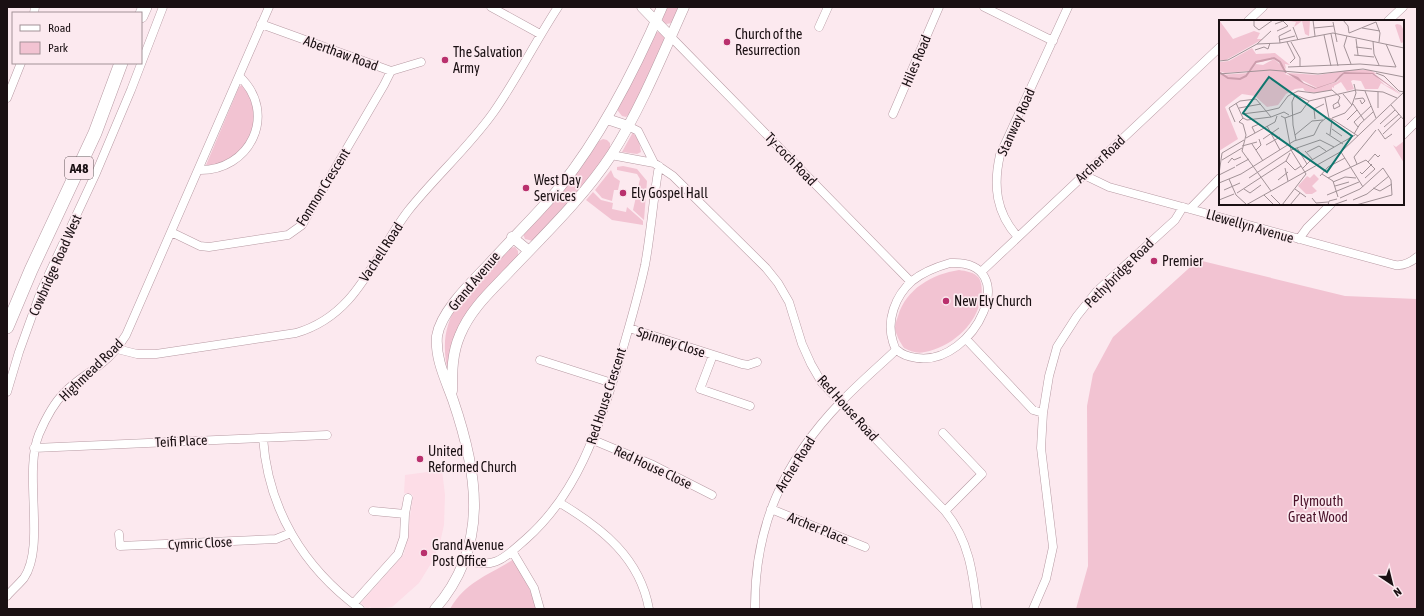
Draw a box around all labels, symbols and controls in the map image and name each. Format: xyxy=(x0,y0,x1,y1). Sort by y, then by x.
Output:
legend xyxy=(12,12,142,64)
inset map xyxy=(1219,20,1404,205)
text: Road xyxy=(48,21,71,35)
place label: Church of the Resurrection xyxy=(735,26,802,58)
street label: Aberthaw Road xyxy=(302,32,380,74)
street label: Hiles Road xyxy=(898,33,934,89)
marker: Church of the Resurrection xyxy=(722,37,732,47)
text: Park xyxy=(48,41,69,55)
place label: The Salvation Army xyxy=(453,44,523,76)
marker: The Salvation Army xyxy=(440,55,450,65)
street label: Stanway Road xyxy=(994,86,1038,158)
street label: Ty-coch Road xyxy=(762,129,820,189)
street label: Archer Road xyxy=(1072,132,1128,186)
street label: Fonmon Crescent xyxy=(293,145,353,229)
road number: A48 xyxy=(65,157,93,179)
place label: West Day Services xyxy=(534,172,581,204)
marker: West Day Services xyxy=(521,183,531,193)
place label: Ely Gospel Hall xyxy=(631,185,708,201)
marker: Ely Gospel Hall xyxy=(618,188,628,198)
street label: Llewellyn Avenue xyxy=(1204,206,1296,246)
street label: Cowbridge Road West xyxy=(25,212,85,318)
street label: Vachell Road xyxy=(356,219,406,285)
street label: Pethybridge Road xyxy=(1081,235,1157,311)
street label: Grand Avenue xyxy=(445,248,503,314)
place label: Premier xyxy=(1162,253,1204,269)
marker: Premier xyxy=(1149,256,1159,266)
place label: New Ely Church xyxy=(954,293,1032,309)
marker: New Ely Church xyxy=(941,296,951,306)
street label: Spinney Close xyxy=(635,323,707,361)
street label: Highmead Road xyxy=(56,336,126,404)
street label: Red House Crescent xyxy=(583,346,629,446)
street label: Red House Road xyxy=(814,372,882,444)
street label: Teifi Place xyxy=(154,432,208,450)
street label: Archer Road xyxy=(772,433,818,495)
street label: Red House Close xyxy=(611,442,695,492)
place label: United Reformed Church xyxy=(428,443,517,475)
marker: United Reformed Church xyxy=(415,454,425,464)
park label: Plymouth Great Wood xyxy=(1288,493,1348,525)
street label: Archer Place xyxy=(785,509,851,547)
street label: Cymric Close xyxy=(167,533,233,553)
place label: Grand Avenue Post Office xyxy=(432,537,504,569)
marker: Grand Avenue Post Office xyxy=(419,548,429,558)
north arrow xyxy=(1372,564,1412,604)
text: N xyxy=(1392,585,1404,599)

